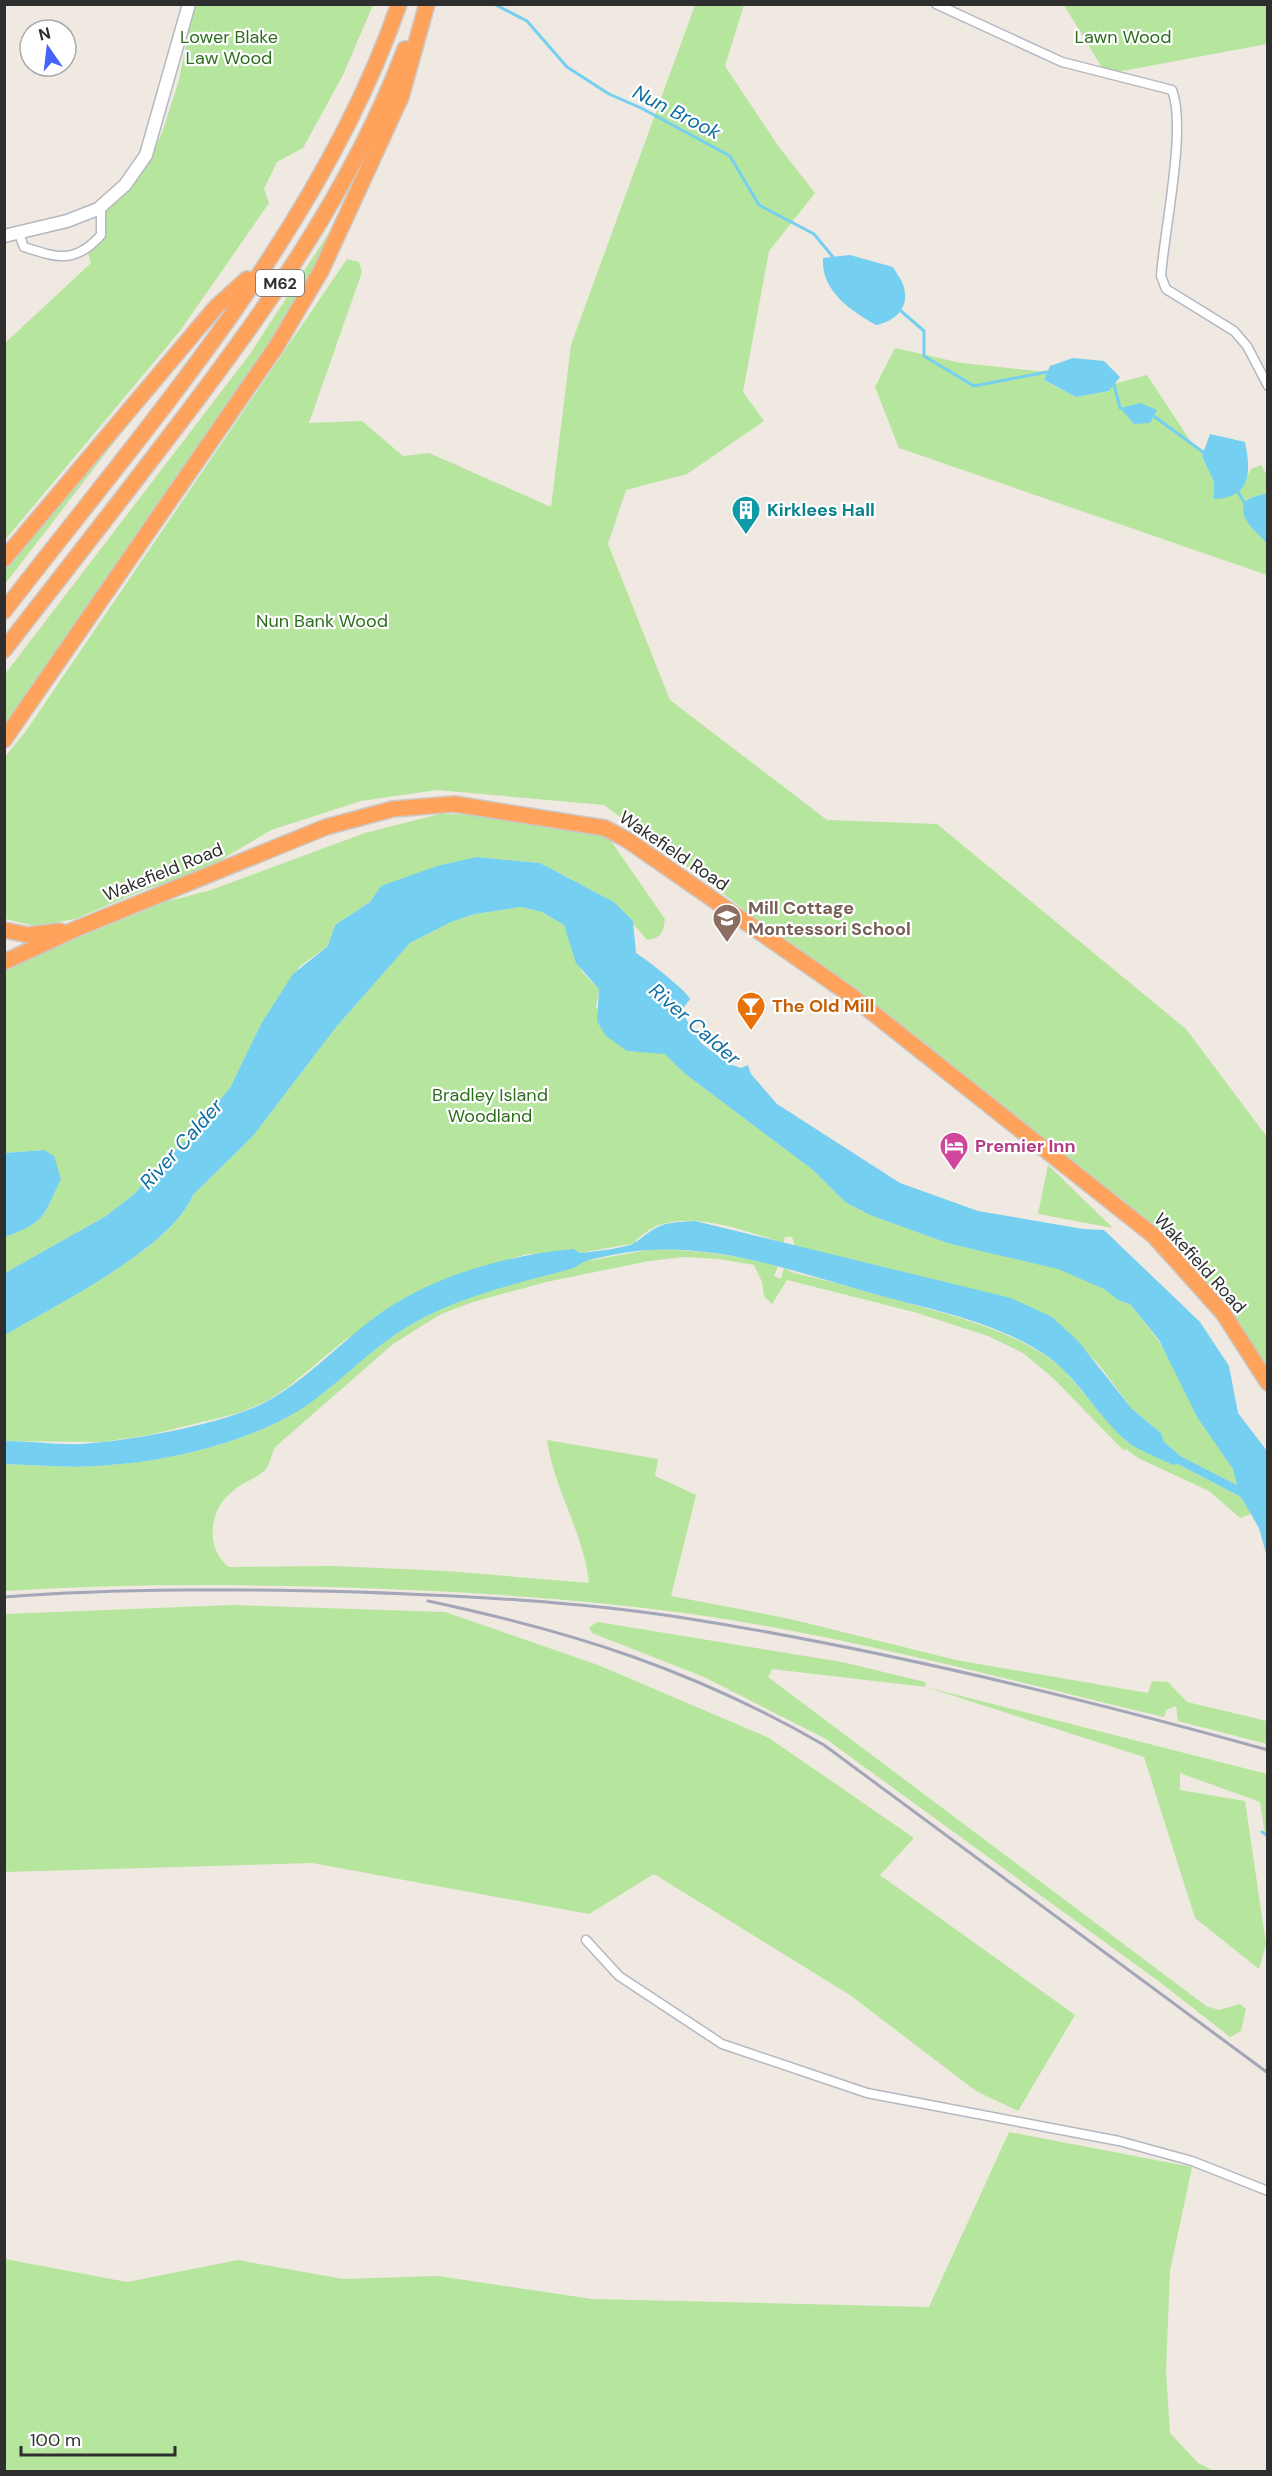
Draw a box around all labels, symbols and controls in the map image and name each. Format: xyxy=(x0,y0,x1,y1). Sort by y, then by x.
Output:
north arrow xyxy=(18,18,78,78)
text: N xyxy=(36,22,53,46)
park label: Lower Blake Law Wood xyxy=(180,25,278,70)
park label: Lawn Wood xyxy=(1074,25,1172,49)
water label: Nun Brook xyxy=(629,79,726,146)
road number: M62 xyxy=(256,270,304,296)
building icon: Kirklees Hall xyxy=(730,494,762,536)
place label: Kirklees Hall xyxy=(767,498,875,522)
park label: Nun Bank Wood xyxy=(256,609,388,633)
street label: Wakefield Road xyxy=(615,805,733,897)
street label: Wakefield Road xyxy=(99,837,227,907)
place label: Mill Cottage Montessori School xyxy=(748,896,911,941)
school or university icon: Mill Cottage Montessori School xyxy=(711,902,743,944)
water label: River Calder xyxy=(644,977,747,1071)
bar icon: The Old Mill xyxy=(735,990,767,1032)
place label: The Old Mill xyxy=(772,994,874,1018)
park label: Bradley Island Woodland xyxy=(432,1083,548,1128)
water label: River Calder xyxy=(134,1093,229,1195)
hotel icon: Premier Inn xyxy=(938,1130,970,1172)
place label: Premier Inn xyxy=(975,1134,1076,1158)
street label: Wakefield Road xyxy=(1148,1208,1252,1318)
scale bar xyxy=(21,2419,176,2457)
text: 100 m xyxy=(30,2428,81,2452)

